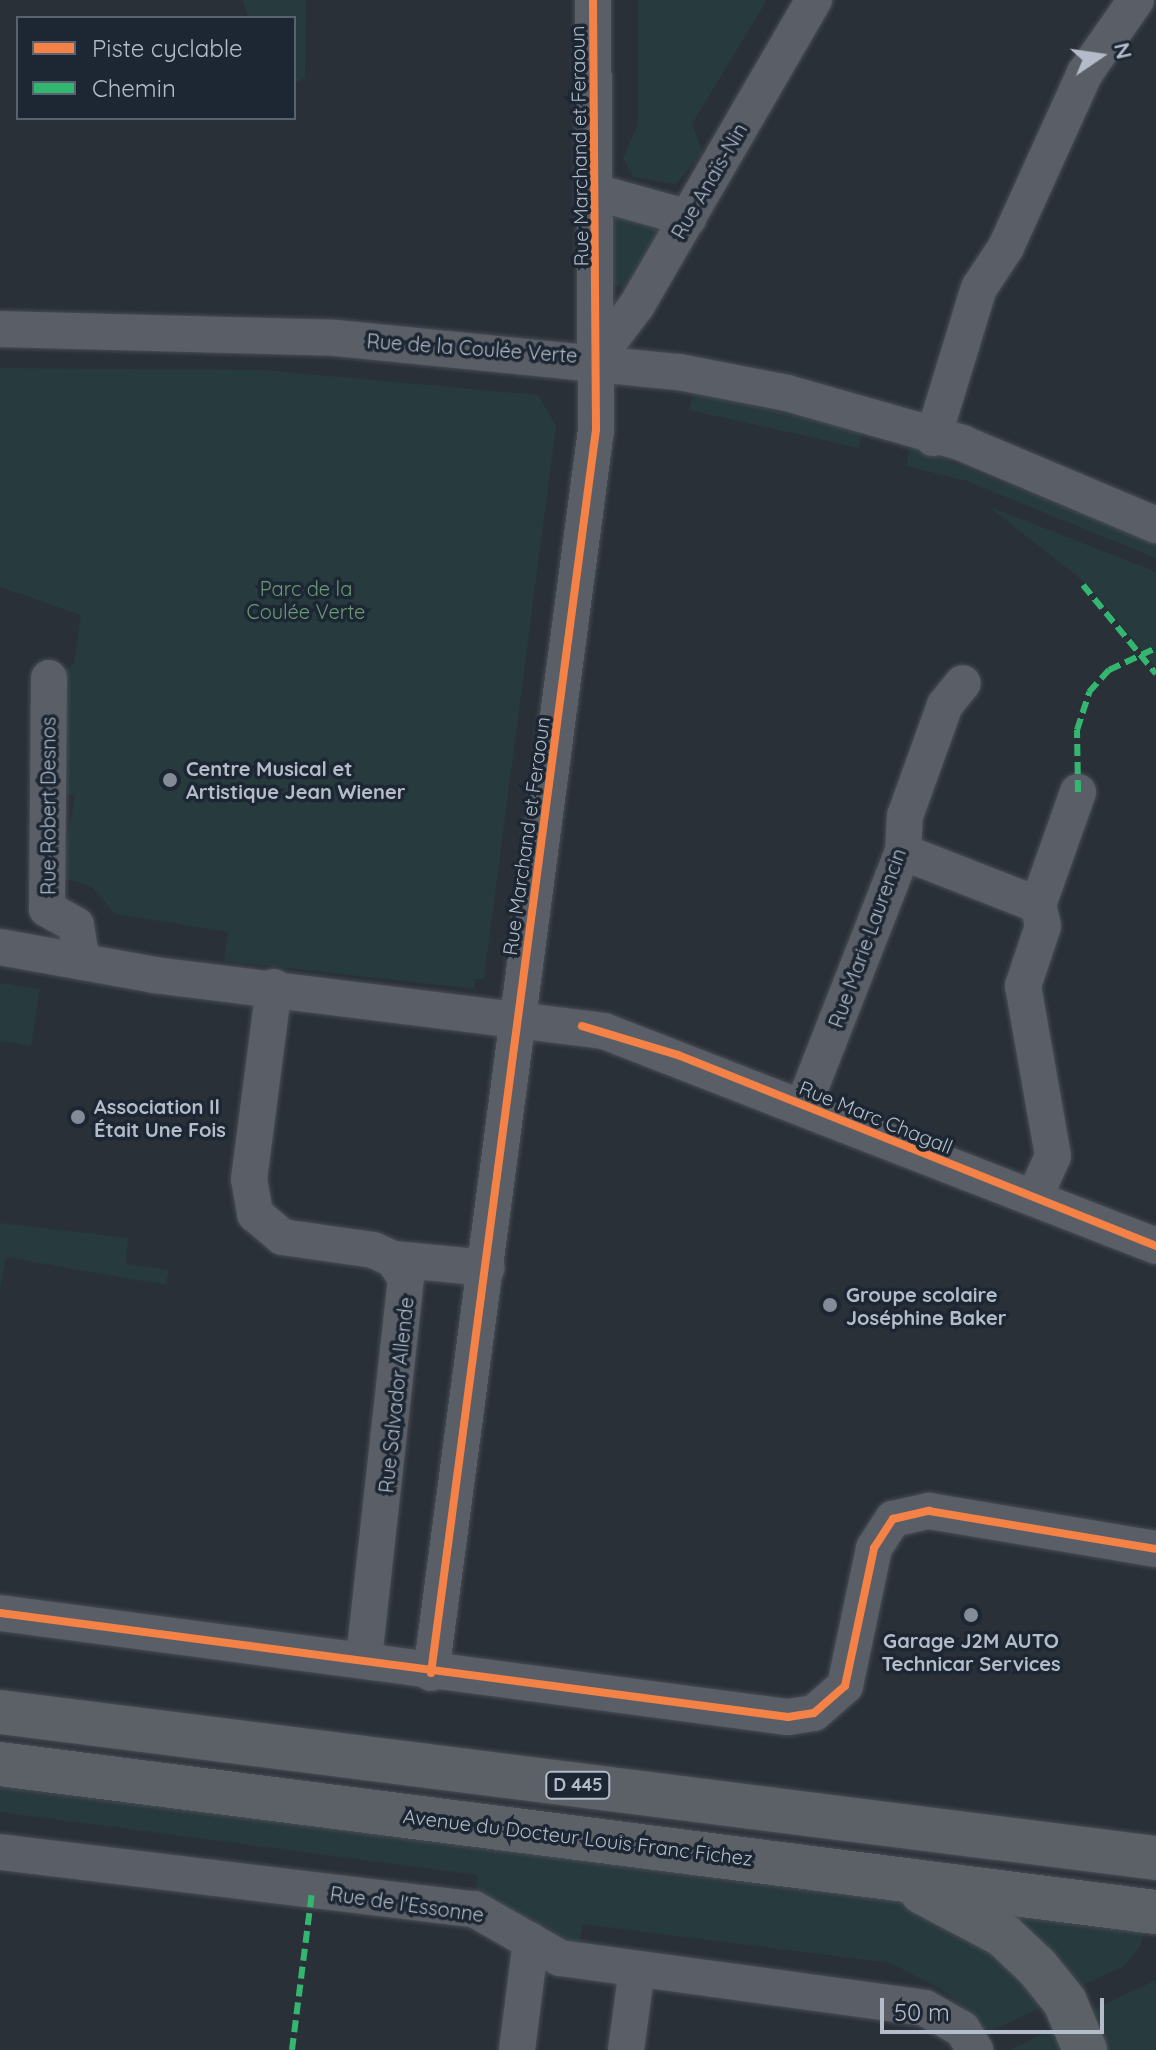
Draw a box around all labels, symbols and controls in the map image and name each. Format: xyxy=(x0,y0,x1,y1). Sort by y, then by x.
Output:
legend xyxy=(16,16,296,120)
north arrow xyxy=(1060,16,1140,96)
street label: Rue Marchand et Feraoun xyxy=(565,25,593,267)
text: Piste cyclable xyxy=(92,33,243,63)
text: N xyxy=(1108,40,1139,62)
text: Chemin xyxy=(92,73,176,103)
street label: Rue Anaïs-Nin xyxy=(666,119,752,243)
street label: Rue de la Coulée Verte xyxy=(366,329,578,367)
park label: Parc de la Coulée Verte xyxy=(247,576,365,623)
street label: Rue Marchand et Feraoun xyxy=(497,715,555,957)
street label: Rue Robert Desnos xyxy=(36,717,60,895)
place label: Centre Musical et Artistique Jean Wiener xyxy=(186,756,405,803)
marker: Centre Musical et Artistique Jean Wiener xyxy=(161,771,179,789)
street label: Rue Marie Laurencin xyxy=(823,845,911,1031)
street label: Rue Marc Chagall xyxy=(796,1075,956,1159)
place label: Association Il Était Une Fois xyxy=(94,1094,226,1141)
marker: Association Il Était Une Fois xyxy=(69,1108,87,1126)
place label: Groupe scolaire Joséphine Baker xyxy=(846,1282,1006,1329)
street label: Rue Salvador Allende xyxy=(374,1296,418,1494)
marker: Groupe scolaire Joséphine Baker xyxy=(821,1296,839,1314)
marker: Garage J2M AUTO Technicar Services xyxy=(962,1606,980,1624)
place label: Garage J2M AUTO Technicar Services xyxy=(881,1628,1061,1675)
road number: D 445 xyxy=(544,1771,612,1799)
street label: Avenue du Docteur Louis Franc Fichez xyxy=(402,1804,754,1870)
street label: Rue de l'Essonne xyxy=(328,1881,486,1927)
scale bar xyxy=(884,1982,1108,2032)
text: 50 m xyxy=(894,1997,950,2027)

